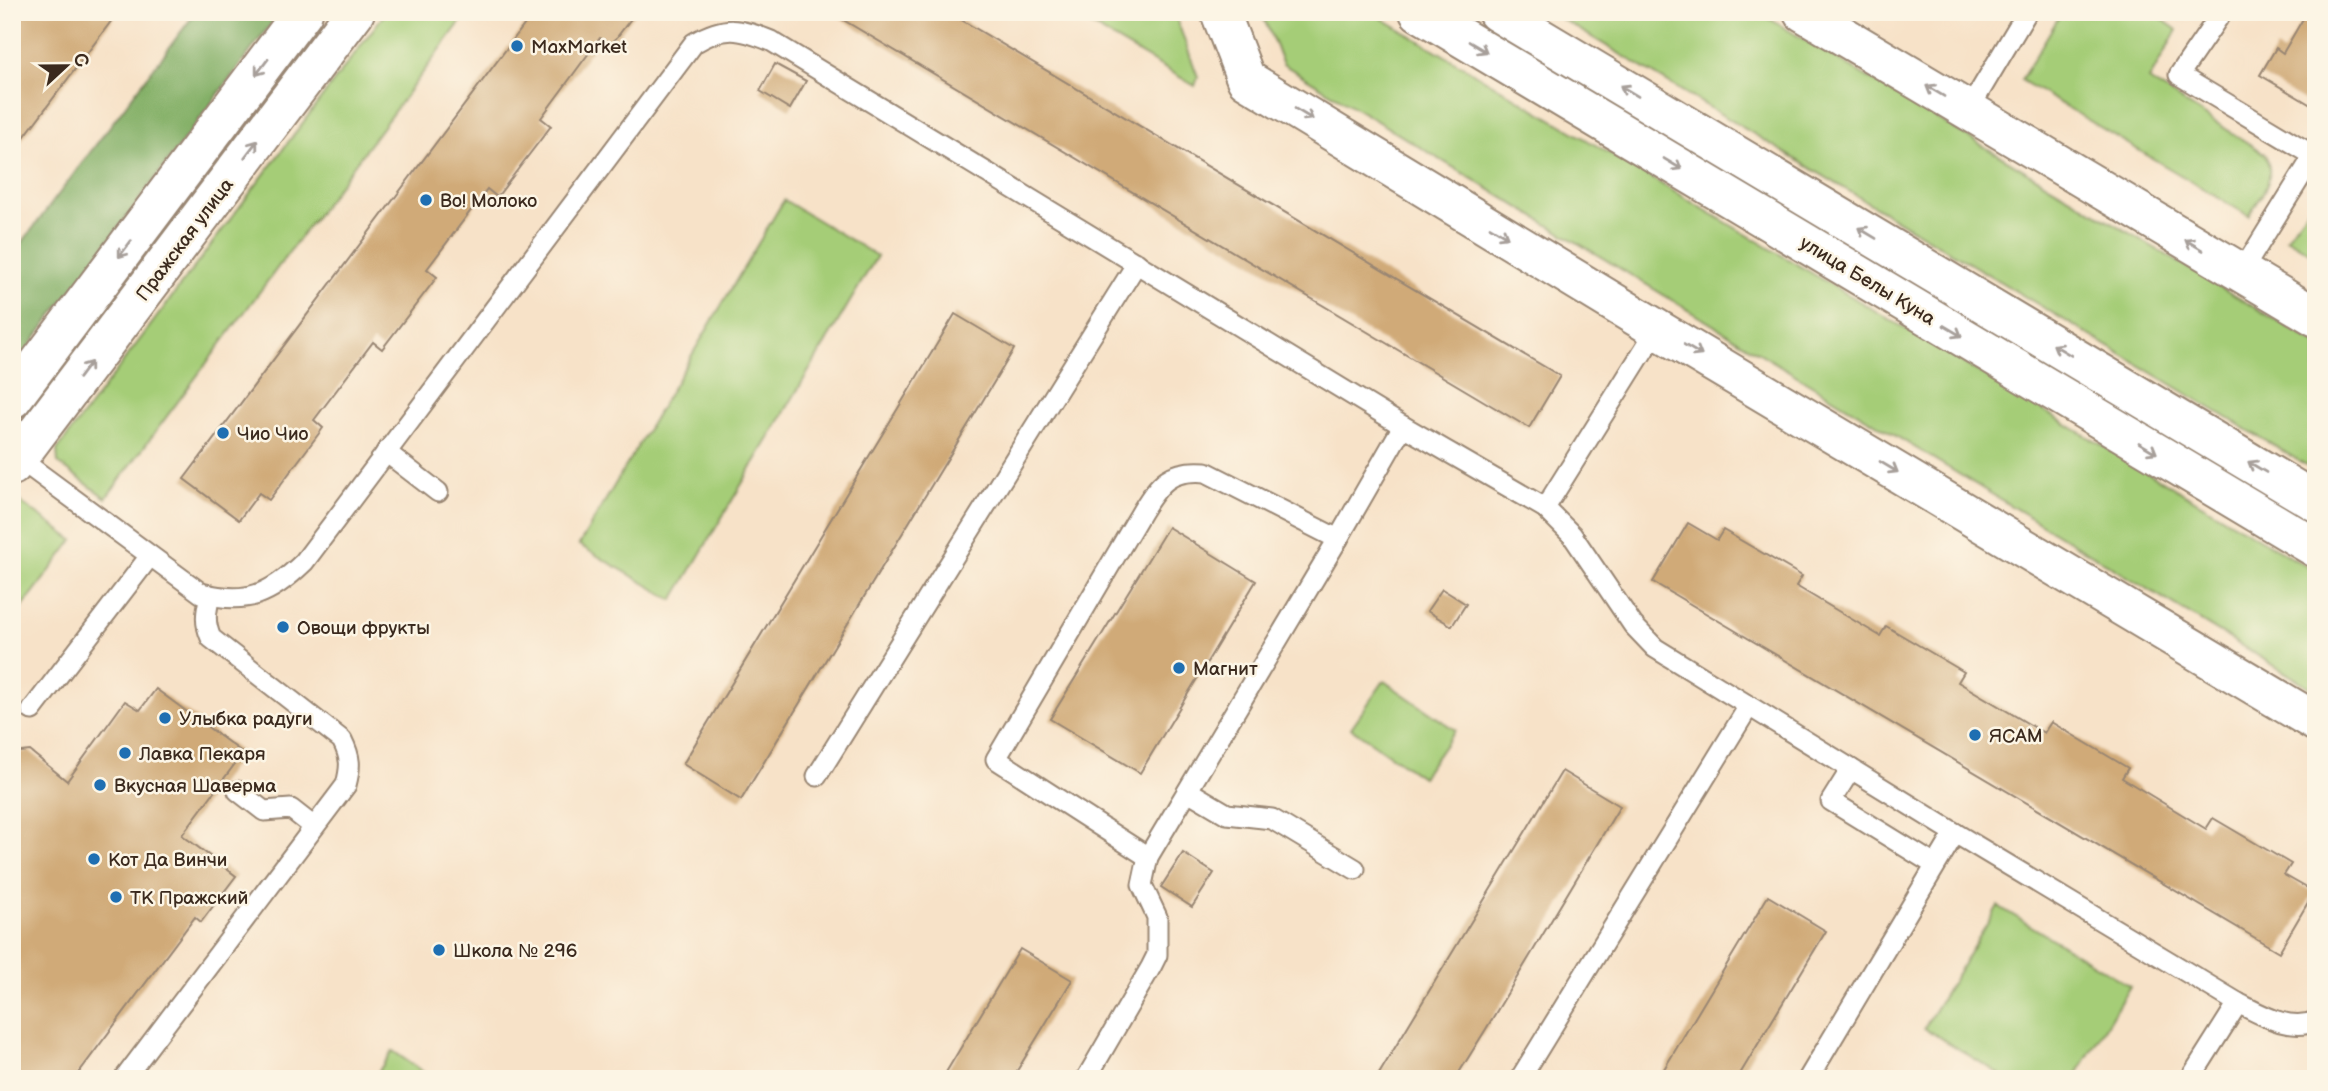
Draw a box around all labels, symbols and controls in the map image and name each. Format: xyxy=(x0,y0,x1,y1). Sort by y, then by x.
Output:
north arrow xyxy=(32,32,102,102)
place label: MaxMarket xyxy=(531,36,627,59)
marker: MaxMarket xyxy=(509,38,525,54)
one-way arrow xyxy=(1467,41,1487,55)
text: С xyxy=(67,50,94,71)
one-way arrow xyxy=(255,57,269,76)
one-way arrow xyxy=(1620,84,1640,98)
one-way arrow xyxy=(1926,84,1946,98)
one-way arrow xyxy=(1294,107,1314,121)
one-way arrow xyxy=(244,141,259,159)
one-way arrow xyxy=(1663,157,1683,171)
street label: Пражская улица xyxy=(132,174,239,306)
place label: Во! Молоко xyxy=(440,190,537,213)
marker: Во! Молоко xyxy=(418,192,434,208)
one-way arrow xyxy=(1488,226,1508,240)
one-way arrow xyxy=(1857,226,1877,240)
street label: улица Белы Куна xyxy=(1795,232,1939,331)
one-way arrow xyxy=(2184,238,2204,252)
one-way arrow xyxy=(118,239,133,257)
one-way arrow xyxy=(1942,324,1962,338)
one-way arrow xyxy=(2052,343,2072,357)
one-way arrow xyxy=(1683,344,1703,358)
one-way arrow xyxy=(77,361,92,380)
place label: Чио Чио xyxy=(237,423,309,446)
marker: Чио Чио xyxy=(215,425,231,441)
one-way arrow xyxy=(2137,441,2157,455)
one-way arrow xyxy=(1878,460,1898,474)
one-way arrow xyxy=(2248,460,2268,474)
place label: Овощи фрукты xyxy=(297,617,430,640)
marker: Овощи фрукты xyxy=(275,619,291,635)
place label: Магнит xyxy=(1193,658,1258,681)
marker: Магнит xyxy=(1171,660,1187,676)
place label: Улыбка радуги xyxy=(179,708,313,731)
marker: Улыбка радуги xyxy=(157,710,173,726)
place label: ЯСАМ xyxy=(1989,725,2043,748)
marker: ЯСАМ xyxy=(1967,727,1983,743)
place label: Лавка Пекаря xyxy=(138,743,265,766)
marker: Лавка Пекаря xyxy=(117,745,133,761)
place label: Вкусная Шаверма xyxy=(114,775,277,798)
marker: Вкусная Шаверма xyxy=(92,777,108,793)
place label: Кот Да Винчи xyxy=(108,849,227,872)
marker: Кот Да Винчи xyxy=(86,851,102,867)
place label: ТК Пражский xyxy=(130,887,248,910)
marker: ТК Пражский xyxy=(108,889,124,905)
place label: Школа № 296 xyxy=(453,940,577,963)
marker: Школа № 296 xyxy=(431,942,447,958)

